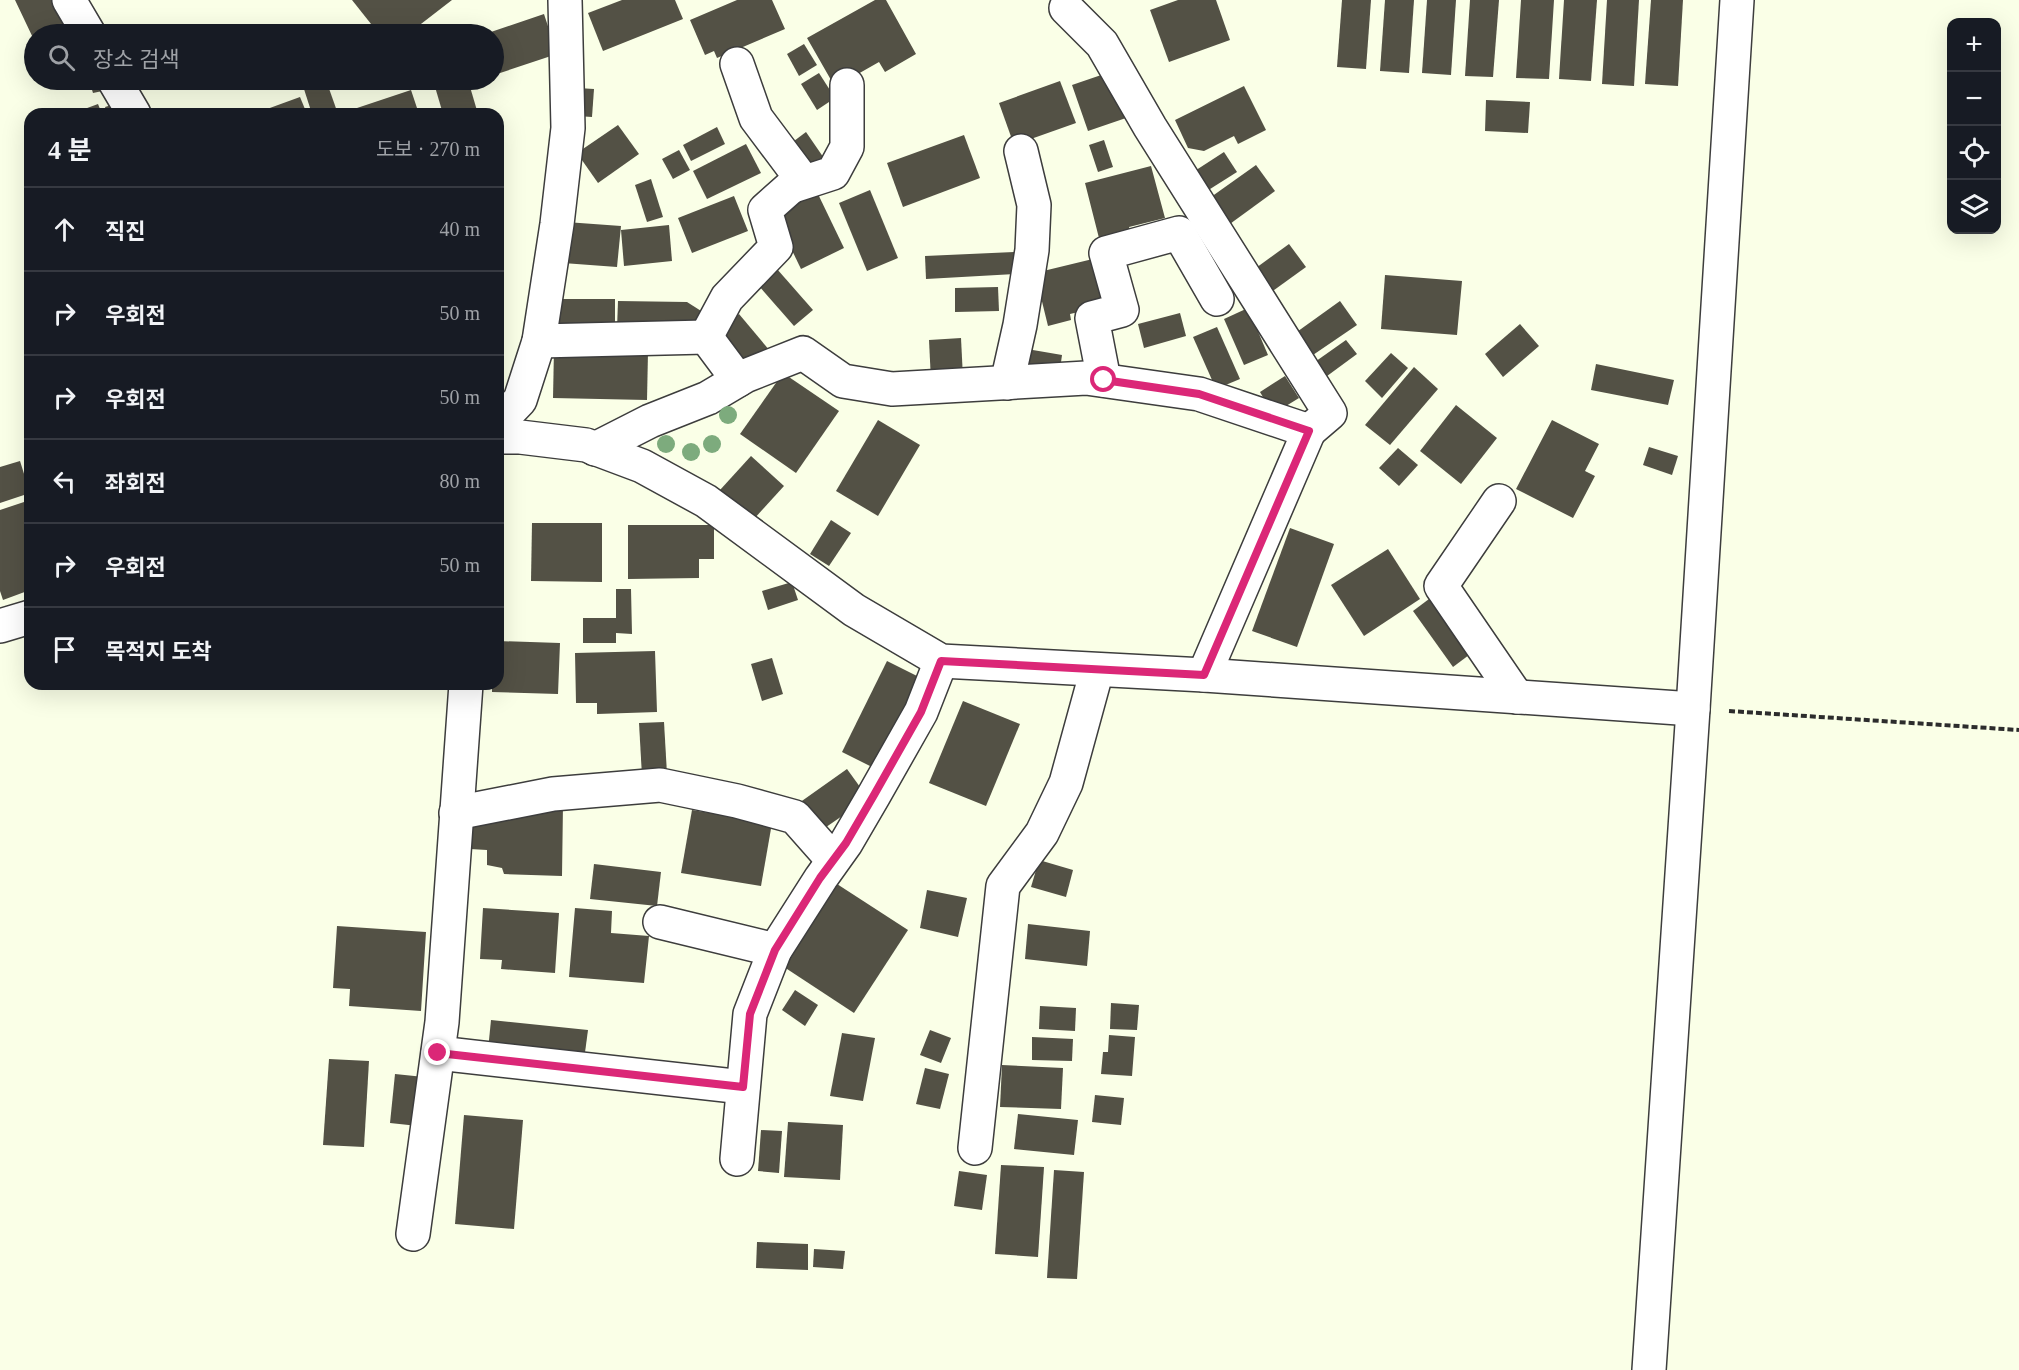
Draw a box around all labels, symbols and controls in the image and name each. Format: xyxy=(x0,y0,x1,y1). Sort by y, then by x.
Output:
map controls xyxy=(1947,18,2001,234)
button: + xyxy=(1947,18,2001,72)
search box xyxy=(24,24,504,90)
icon: search xyxy=(45,41,78,74)
text: 장소 검색 xyxy=(93,47,179,72)
button: − xyxy=(1947,72,2001,126)
button: locate xyxy=(1947,126,2001,180)
text: 4 분 xyxy=(48,136,91,165)
text: 도보 · 270 m xyxy=(376,138,480,160)
button: layers xyxy=(1947,180,2001,234)
icon: ahead xyxy=(48,213,81,246)
text: 40 m xyxy=(439,218,480,240)
text: 직진 xyxy=(105,219,145,244)
icon: right xyxy=(48,297,81,330)
text: 50 m xyxy=(439,302,480,324)
text: 우회전 xyxy=(105,303,166,328)
route start xyxy=(1090,366,1116,392)
icon: right xyxy=(48,381,81,414)
text: 50 m xyxy=(439,386,480,408)
text: 우회전 xyxy=(105,387,166,412)
icon: left xyxy=(48,465,81,498)
text: 80 m xyxy=(439,470,480,492)
text: 좌회전 xyxy=(105,471,166,496)
icon: right xyxy=(48,549,81,582)
text: 50 m xyxy=(439,554,480,576)
text: 우회전 xyxy=(105,555,166,580)
icon: arrive xyxy=(48,633,81,666)
text: 목적지 도착 xyxy=(105,639,212,664)
route end xyxy=(424,1039,450,1065)

